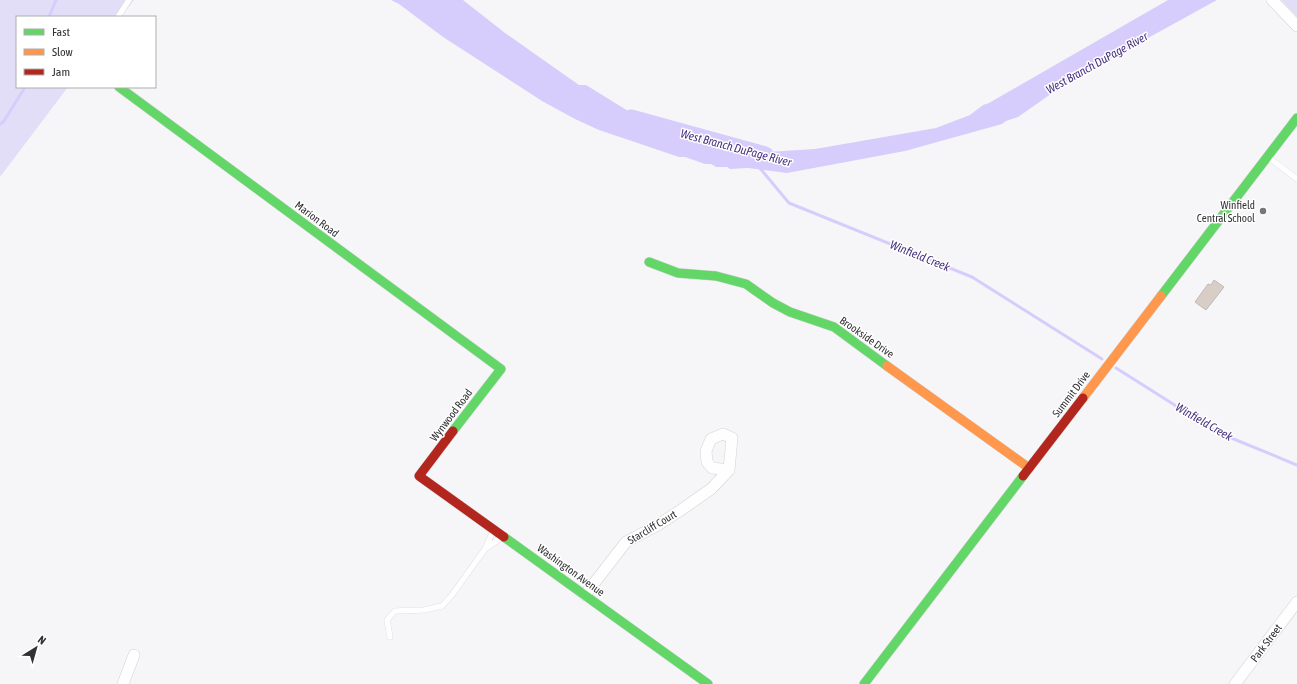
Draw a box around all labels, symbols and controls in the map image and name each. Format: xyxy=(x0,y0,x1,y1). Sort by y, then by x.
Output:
legend xyxy=(16,16,156,88)
text: Fast xyxy=(52,25,70,39)
water label: West Branch DuPage River xyxy=(1044,29,1151,97)
text: Slow xyxy=(52,45,73,59)
text: Jam xyxy=(52,65,70,79)
water label: West Branch DuPage River xyxy=(679,126,793,170)
street label: Marion Road xyxy=(293,199,341,239)
place label: Winfield Central School xyxy=(1197,199,1255,224)
marker: Winfield Central School xyxy=(1258,206,1268,216)
water label: Winfield Creek xyxy=(888,238,953,275)
street label: Brookside Drive xyxy=(838,314,896,360)
street label: Summit Drive xyxy=(1050,369,1092,419)
street label: Wynwood Road xyxy=(427,386,475,444)
water label: Winfield Creek xyxy=(1173,400,1236,444)
street label: Starcliff Court xyxy=(625,508,679,546)
street label: Washington Avenue xyxy=(535,542,607,598)
street label: Park Street xyxy=(1248,622,1284,664)
north arrow xyxy=(16,628,56,668)
text: N xyxy=(36,633,48,647)

